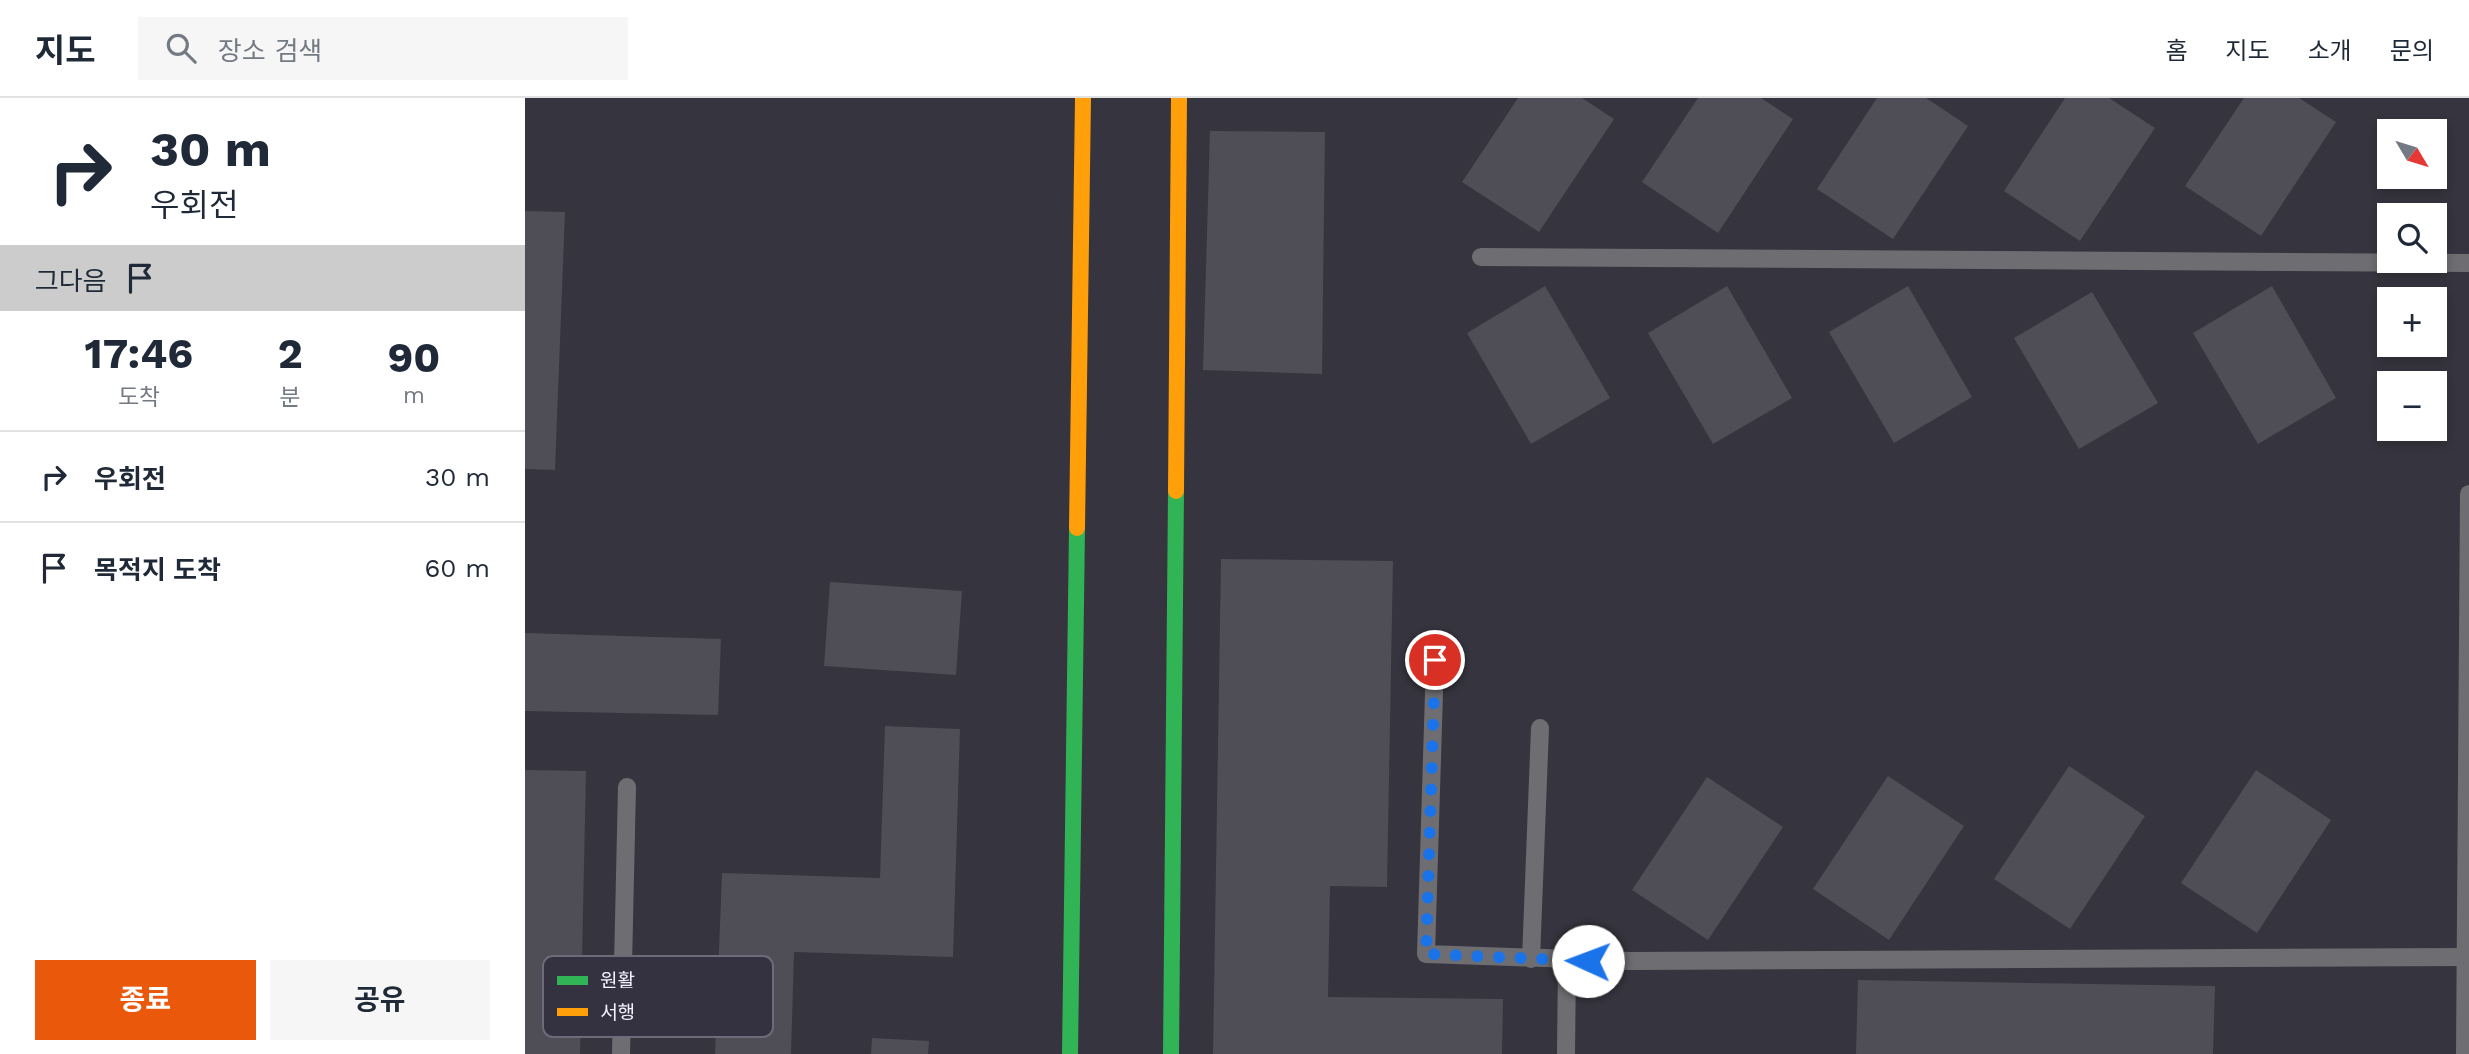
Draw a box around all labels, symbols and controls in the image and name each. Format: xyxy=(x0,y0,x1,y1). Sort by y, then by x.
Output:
search box xyxy=(138,17,628,80)
icon: search xyxy=(162,29,200,67)
text: 지도 xyxy=(35,31,96,70)
text: 장소 검색 xyxy=(218,36,322,66)
text: 홈 xyxy=(2165,37,2187,65)
text: 지도 xyxy=(2225,37,2270,65)
text: 소개 xyxy=(2308,37,2352,65)
text: 문의 xyxy=(2390,37,2434,65)
north arrow xyxy=(2377,119,2447,189)
map controls xyxy=(2377,119,2447,441)
text: 30 m xyxy=(150,120,271,178)
icon: right xyxy=(35,126,126,217)
text: 우회전 xyxy=(150,186,238,224)
button: search xyxy=(2377,203,2447,273)
icon: arrive xyxy=(121,259,159,297)
text: 그다음 xyxy=(35,266,107,296)
button: + xyxy=(2377,287,2447,357)
text: 17:46 xyxy=(85,329,193,378)
text: 2 xyxy=(278,329,303,378)
text: 90 xyxy=(387,333,440,382)
button: − xyxy=(2377,371,2447,441)
text: m xyxy=(403,382,425,409)
text: 도착 xyxy=(118,384,160,411)
text: 분 xyxy=(280,384,301,411)
icon: right xyxy=(35,458,73,496)
text: 30 m xyxy=(425,462,490,492)
text: 우회전 xyxy=(94,464,166,494)
icon: arrive xyxy=(35,549,73,587)
text: 60 m xyxy=(424,553,490,583)
text: 목적지 도착 xyxy=(94,555,221,585)
pin xyxy=(1405,630,1465,690)
icon: arrive xyxy=(1416,641,1454,679)
position arrow xyxy=(1551,924,1625,998)
legend xyxy=(543,956,773,1037)
button: 종료 xyxy=(35,960,256,1040)
button: 공유 xyxy=(270,960,490,1040)
text: 원활 xyxy=(600,969,635,992)
text: 서행 xyxy=(600,1001,635,1024)

